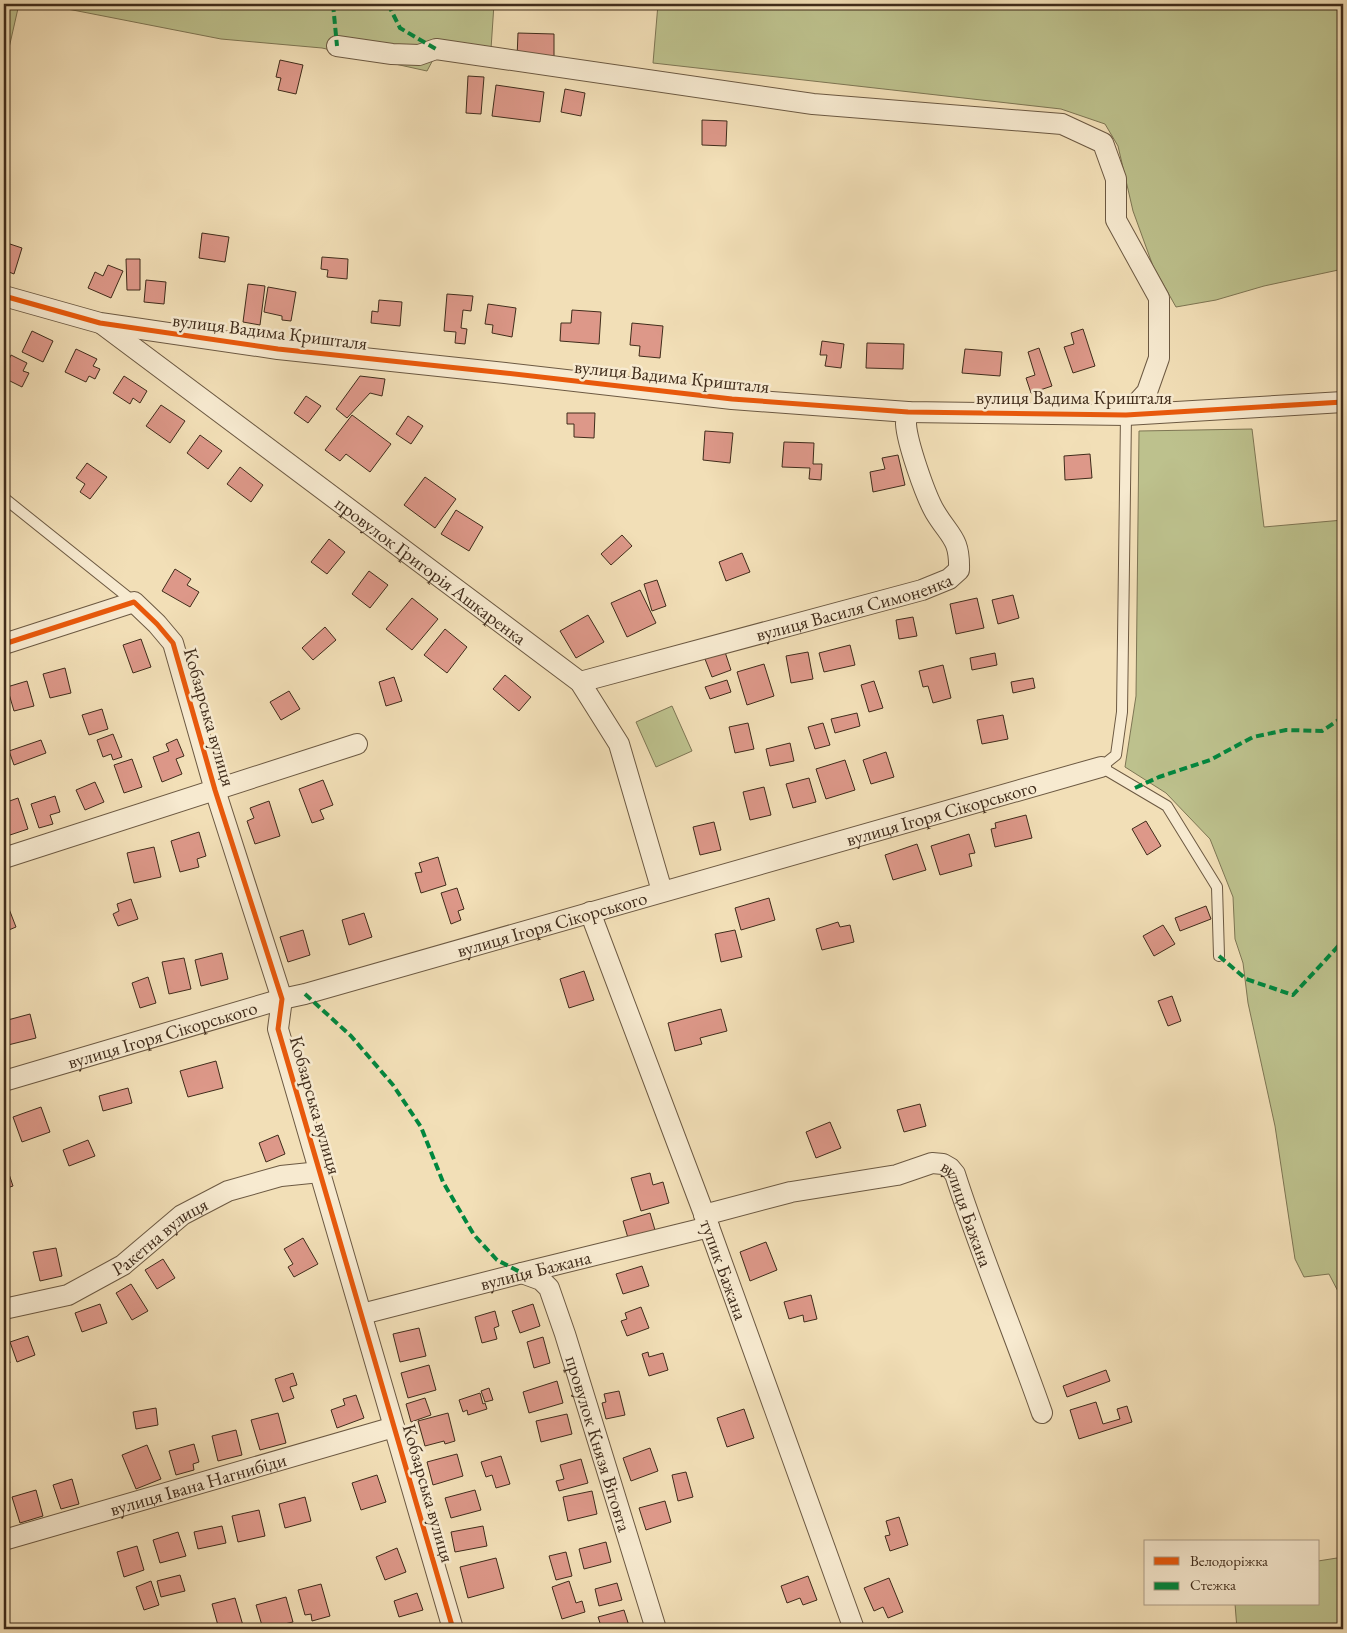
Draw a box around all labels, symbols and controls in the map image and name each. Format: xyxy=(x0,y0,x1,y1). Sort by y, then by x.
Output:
street label: вулиця Вадима Кришталя xyxy=(171,307,369,356)
street label: вулиця Вадима Кришталя xyxy=(573,354,771,399)
street label: вулиця Вадима Кришталя xyxy=(976,385,1173,410)
street label: провулок Григорія Ашкаренка xyxy=(330,491,532,651)
street label: вулиця Василя Симоненка xyxy=(753,567,956,647)
street label: Кобзарська вулиця xyxy=(178,645,241,790)
street label: вулиця Ігоря Сікорського xyxy=(843,774,1039,852)
street label: вулиця Ігоря Сікорського xyxy=(454,885,650,963)
street label: вулиця Ігоря Сікорського xyxy=(65,995,260,1075)
street label: Кобзарська вулиця xyxy=(284,1033,347,1178)
street label: вулиця Бажана xyxy=(936,1154,999,1271)
street label: Ракетна вулиця xyxy=(108,1192,213,1282)
street label: тупик Бажана xyxy=(694,1216,754,1324)
street label: вулиця Бажана xyxy=(477,1244,594,1296)
street label: провулок Князя Вітовта xyxy=(559,1353,637,1535)
street label: Кобзарська вулиця xyxy=(397,1421,460,1566)
street label: вулиця Івана Нагнибіди xyxy=(107,1447,289,1522)
legend xyxy=(1144,1540,1320,1606)
text: Велодоріжка xyxy=(1190,1551,1268,1570)
text: Стежка xyxy=(1190,1575,1236,1594)

